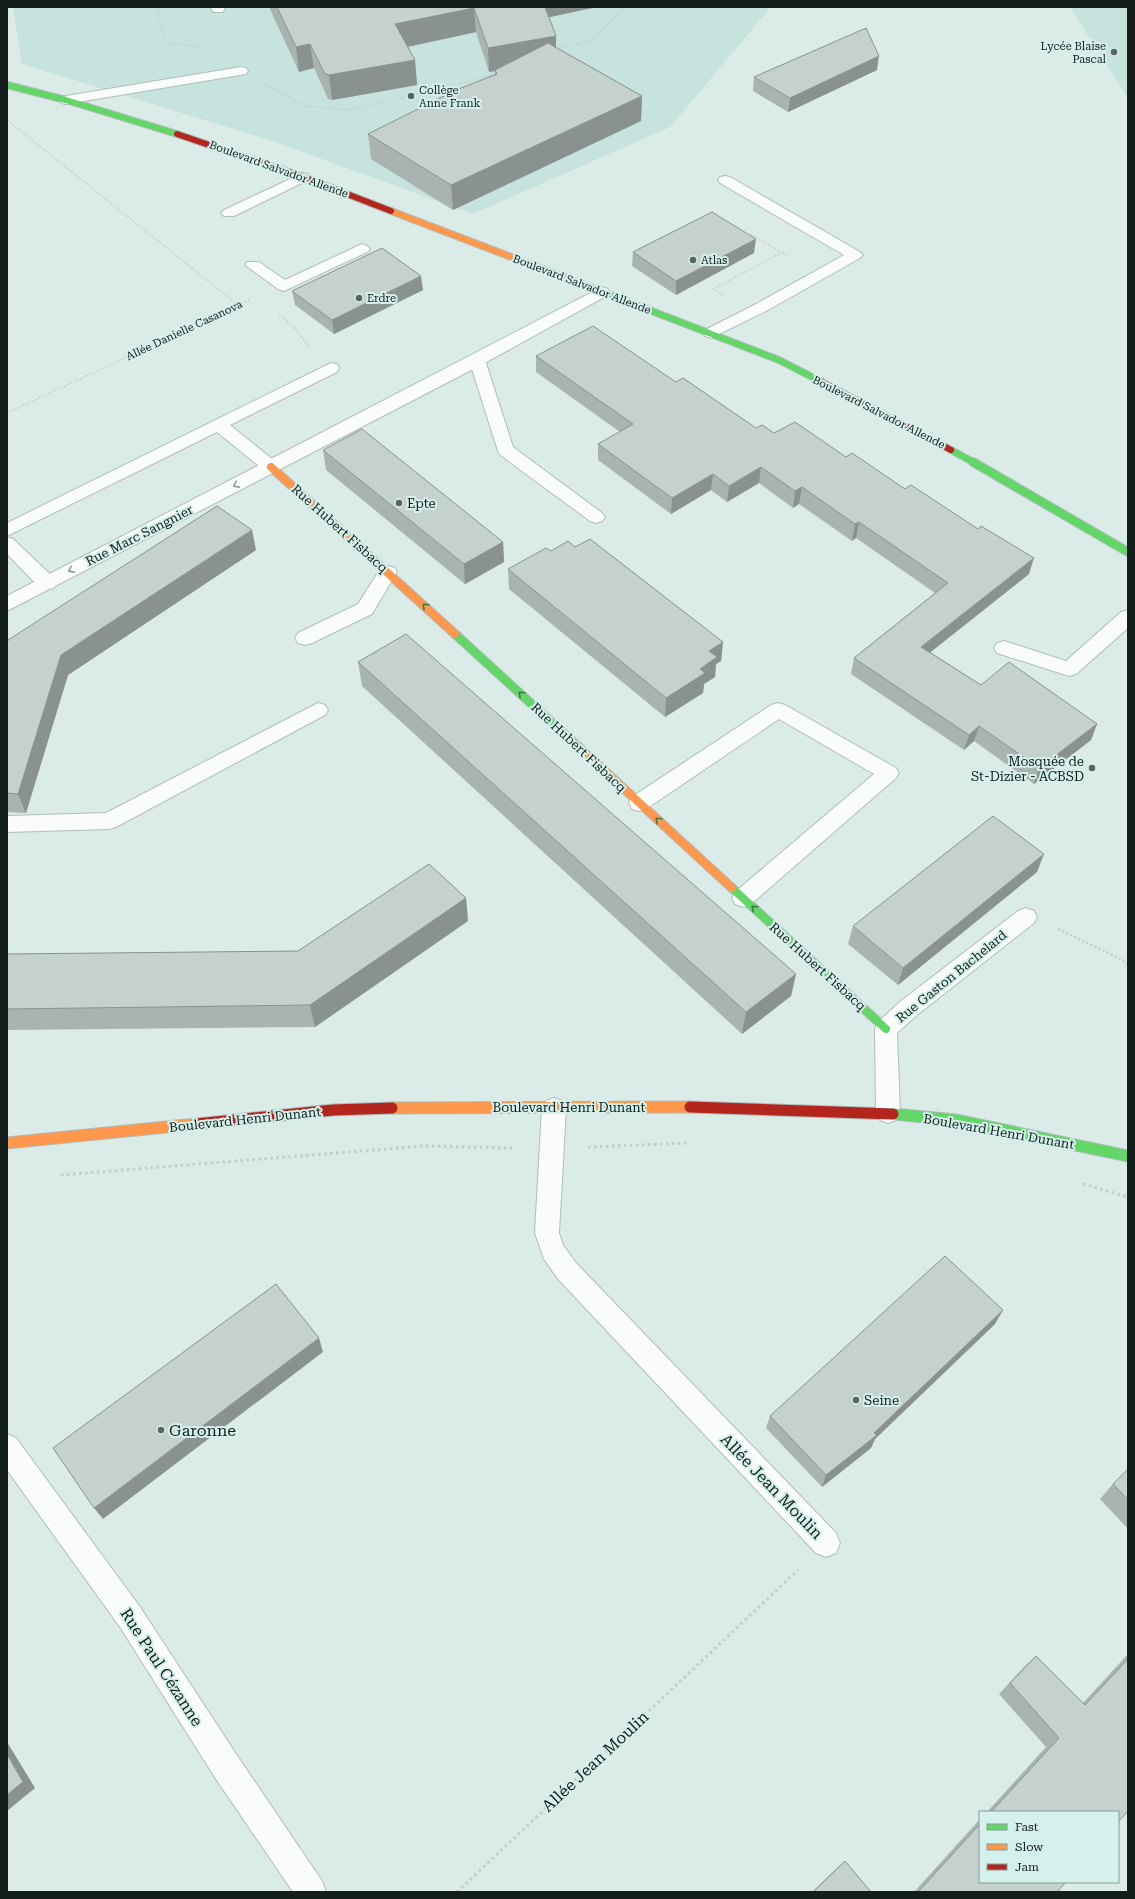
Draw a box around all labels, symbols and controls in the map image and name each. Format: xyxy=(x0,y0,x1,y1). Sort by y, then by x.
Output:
place label: Lycée Blaise Pascal xyxy=(1041,40,1107,66)
marker: Lycée Blaise Pascal xyxy=(1109,47,1119,57)
place label: Collège Anne Frank xyxy=(419,84,480,110)
marker: Collège Anne Frank xyxy=(406,91,416,101)
street label: Boulevard Salvador Allende xyxy=(208,138,350,201)
street label: Boulevard Salvador Allende xyxy=(511,252,653,317)
place label: Atlas xyxy=(701,254,727,267)
marker: Atlas xyxy=(688,255,698,265)
place label: Erdre xyxy=(367,292,396,305)
marker: Erdre xyxy=(354,293,364,303)
street label: Allée Danielle Casanova xyxy=(124,298,245,363)
street label: Boulevard Salvador Allende xyxy=(810,373,947,452)
one-way arrow xyxy=(233,480,240,487)
street label: Rue Hubert Fisbacq xyxy=(288,481,391,576)
place label: Epte xyxy=(407,496,436,511)
marker: Epte xyxy=(394,498,404,508)
street label: Rue Marc Sangnier xyxy=(83,502,196,569)
one-way arrow xyxy=(68,565,75,573)
one-way arrow xyxy=(423,604,430,611)
one-way arrow xyxy=(518,691,526,699)
street label: Rue Hubert Fisbacq xyxy=(528,700,630,796)
place label: Mosquée de St-Dizier - ACBSD xyxy=(971,754,1084,784)
marker: Mosquée de St-Dizier - ACBSD xyxy=(1087,763,1097,773)
one-way arrow xyxy=(655,817,663,825)
one-way arrow xyxy=(751,905,759,913)
street label: Rue Hubert Fisbacq xyxy=(766,919,869,1014)
street label: Rue Gaston Bachelard xyxy=(893,927,1010,1026)
street label: Boulevard Henri Dunant xyxy=(493,1100,646,1115)
street label: Boulevard Henri Dunant xyxy=(168,1104,322,1135)
street label: Boulevard Henri Dunant xyxy=(922,1111,1076,1152)
place label: Seine xyxy=(864,1393,899,1408)
marker: Seine xyxy=(851,1395,861,1405)
place label: Garonne xyxy=(169,1421,236,1440)
marker: Garonne xyxy=(156,1425,166,1435)
street label: Allée Jean Moulin xyxy=(717,1430,827,1543)
street label: Rue Paul Cézanne xyxy=(116,1605,207,1730)
street label: Allée Jean Moulin xyxy=(538,1707,653,1816)
legend xyxy=(979,1811,1119,1883)
text: Fast xyxy=(1015,1820,1039,1834)
text: Slow xyxy=(1015,1840,1043,1854)
text: Jam xyxy=(1015,1860,1039,1874)

